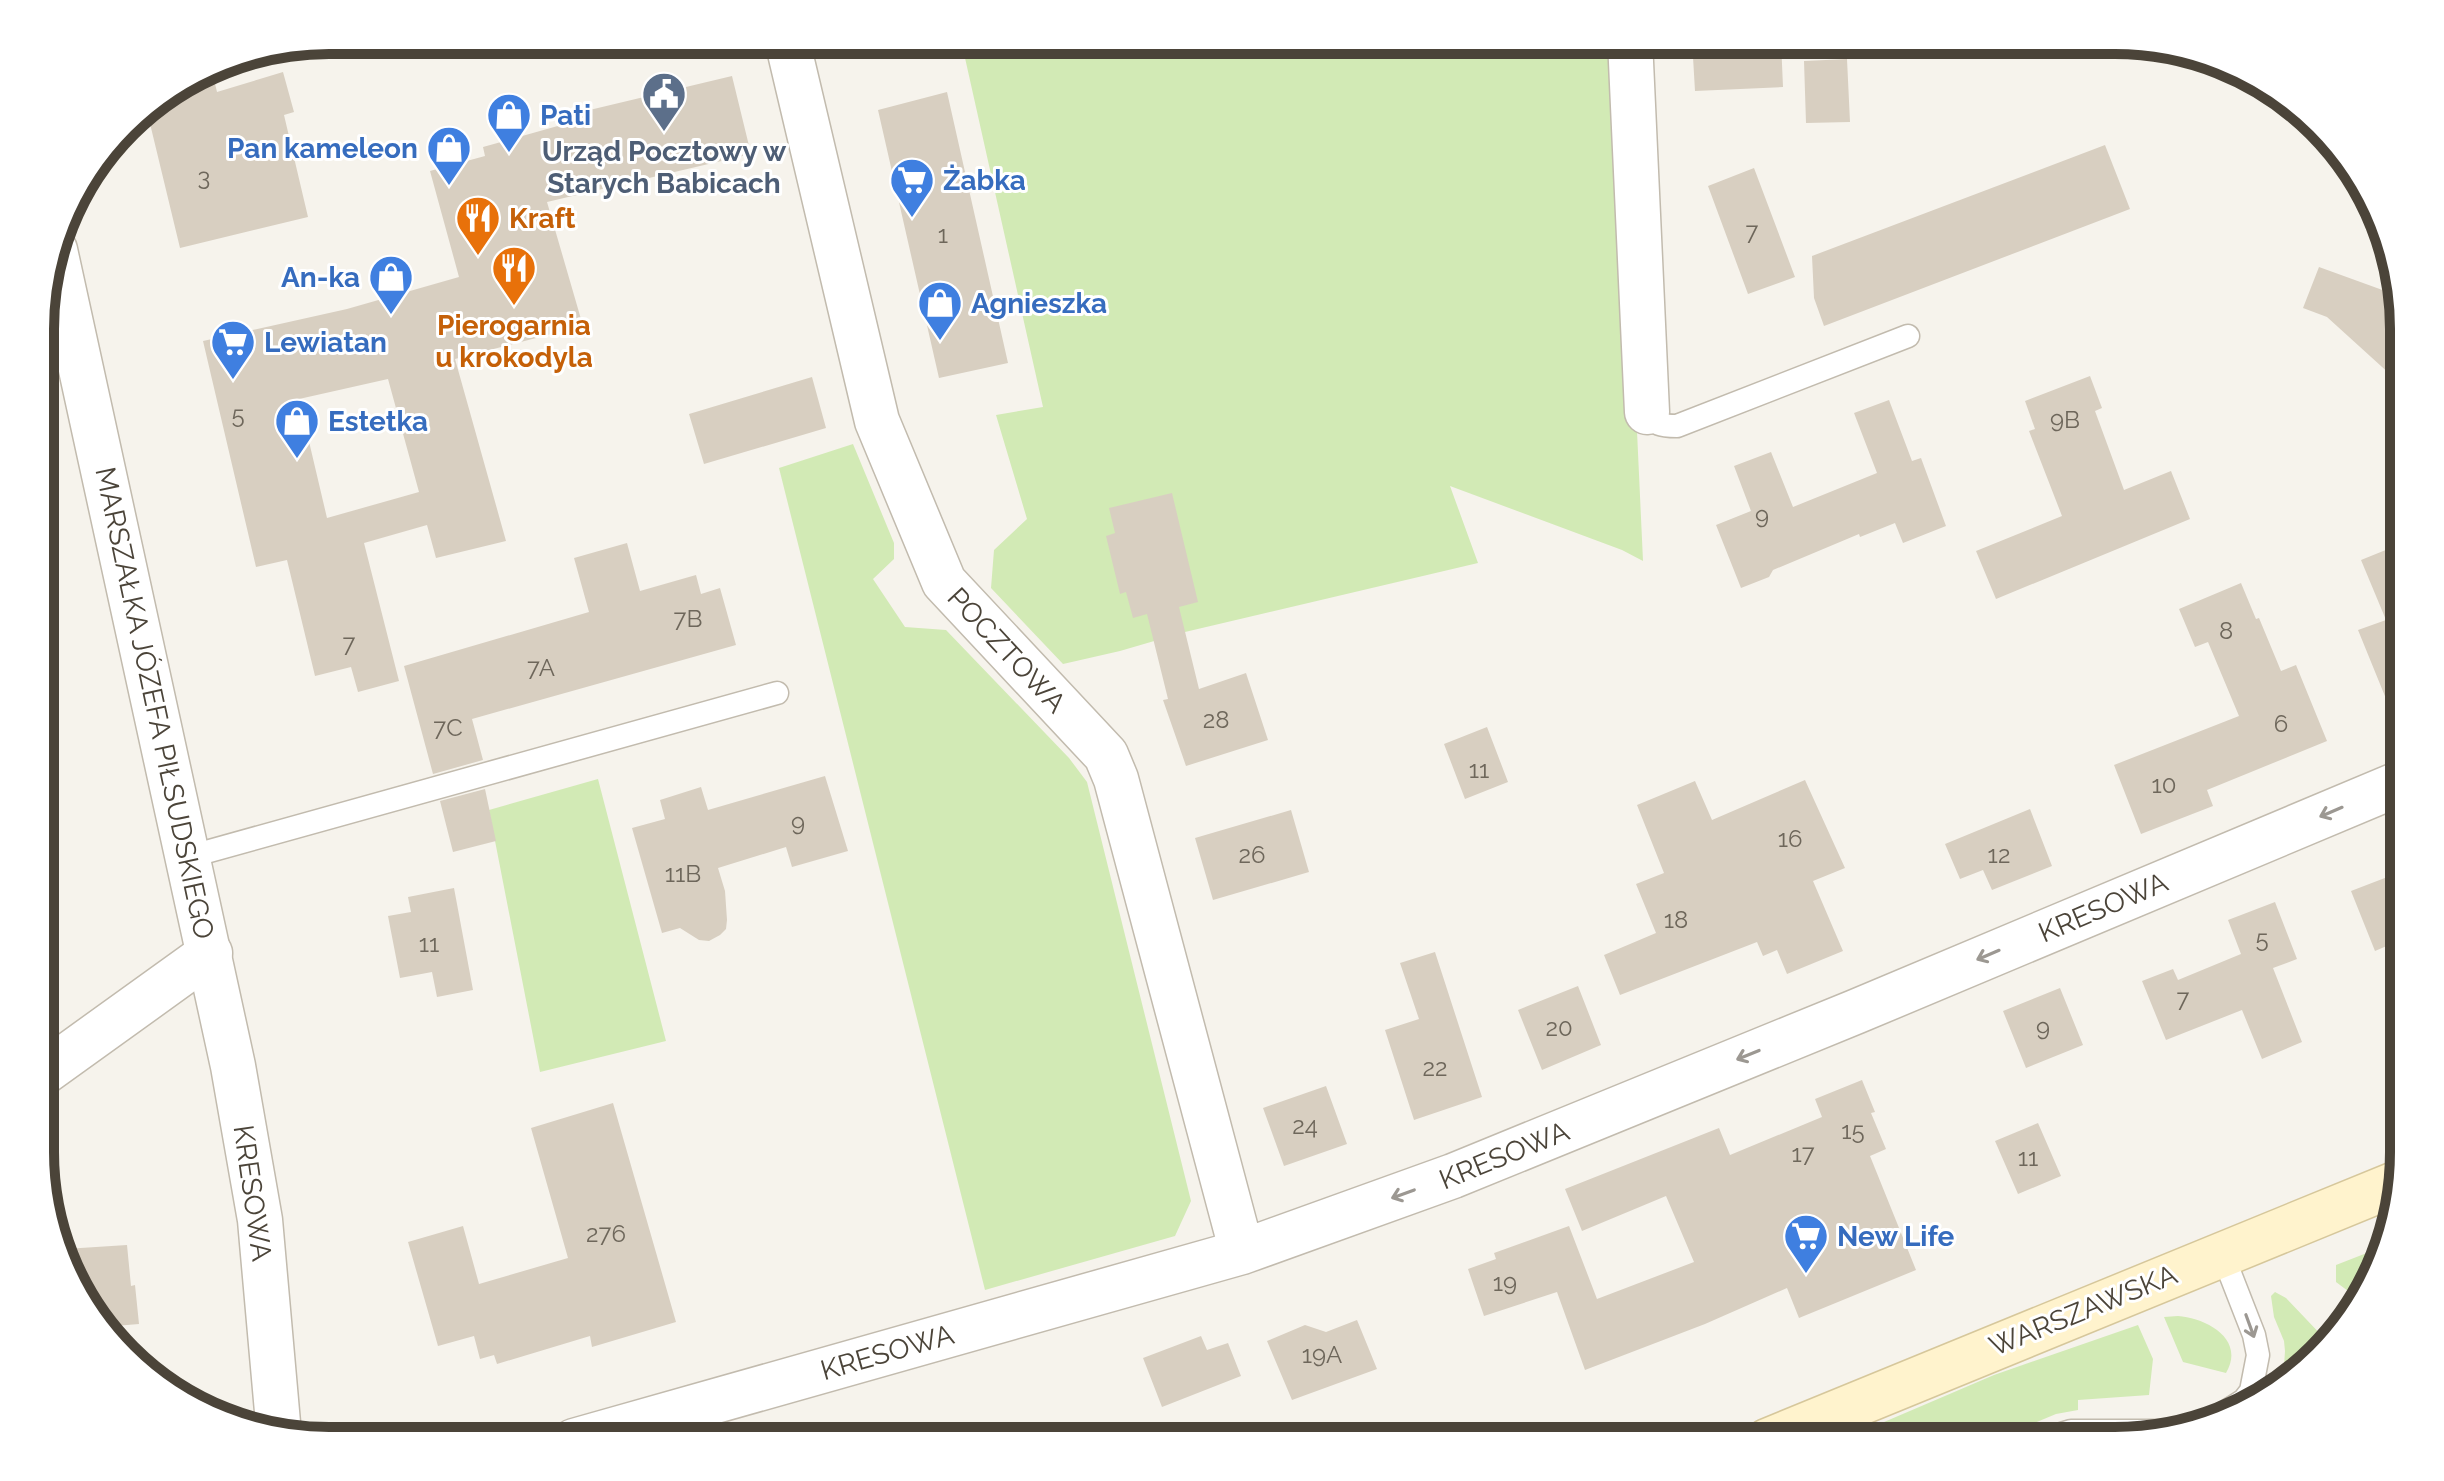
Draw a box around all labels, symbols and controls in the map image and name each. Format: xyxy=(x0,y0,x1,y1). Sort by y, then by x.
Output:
public building icon: Urząd Pocztowy w Starych Babicach xyxy=(640,70,688,133)
shop icon: Pati xyxy=(485,91,533,154)
place label: Pati xyxy=(540,99,591,132)
shop icon: Pan kameleon xyxy=(425,124,473,187)
place label: Pan kameleon xyxy=(227,132,418,165)
place label: Urząd Pocztowy w Starych Babicach xyxy=(542,135,787,200)
supermarket icon: Żabka xyxy=(888,156,936,219)
house number: 3 xyxy=(198,162,210,191)
place label: Żabka xyxy=(943,164,1026,197)
restaurant icon: Kraft xyxy=(454,194,502,257)
place label: Kraft xyxy=(509,202,576,235)
house number: 7 xyxy=(1746,217,1759,246)
house number: 1 xyxy=(938,220,948,249)
restaurant icon: Pierogarnia u krokodyla xyxy=(490,244,538,307)
shop icon: An-ka xyxy=(367,253,415,316)
place label: An-ka xyxy=(281,261,360,294)
shop icon: Agnieszka xyxy=(916,279,964,342)
place label: Agnieszka xyxy=(971,287,1107,320)
place label: Pierogarnia u krokodyla xyxy=(435,309,593,374)
supermarket icon: Lewiatan xyxy=(209,318,257,381)
place label: Lewiatan xyxy=(264,326,387,359)
shop icon: Estetka xyxy=(273,397,321,460)
house number: 5 xyxy=(231,400,245,429)
place label: Estetka xyxy=(328,405,428,438)
house number: 9B xyxy=(2050,405,2080,434)
street label: MARSZAŁKA JÓZEFA PIŁSUDSKIEGO xyxy=(88,464,221,942)
house number: 9 xyxy=(1755,501,1769,530)
street label: POCZTOWA xyxy=(941,581,1073,720)
house number: 7B xyxy=(674,604,702,633)
house number: 8 xyxy=(2219,616,2233,645)
house number: 7 xyxy=(343,629,356,658)
house number: 7A xyxy=(527,653,555,682)
house number: 28 xyxy=(1203,705,1229,734)
house number: 6 xyxy=(2274,709,2288,738)
house number: 7C xyxy=(433,713,463,742)
house number: 11 xyxy=(1469,755,1489,784)
house number: 10 xyxy=(2152,770,2176,799)
one-way arrow xyxy=(2319,806,2344,820)
house number: 9 xyxy=(791,808,805,837)
house number: 16 xyxy=(1778,824,1802,853)
house number: 26 xyxy=(1239,840,1265,869)
house number: 12 xyxy=(1988,840,2010,869)
house number: 11B xyxy=(665,859,701,888)
street label: KRESOWA xyxy=(2034,865,2173,949)
house number: 18 xyxy=(1664,905,1688,934)
house number: 5 xyxy=(2255,924,2269,953)
house number: 11 xyxy=(419,929,439,958)
one-way arrow xyxy=(1976,949,2001,964)
house number: 7 xyxy=(2177,984,2190,1013)
house number: 20 xyxy=(1545,1013,1573,1042)
house number: 9 xyxy=(2036,1013,2050,1042)
one-way arrow xyxy=(1736,1049,1761,1064)
house number: 22 xyxy=(1422,1053,1448,1082)
house number: 24 xyxy=(1292,1111,1318,1140)
street label: KRESOWA xyxy=(1434,1114,1574,1196)
house number: 15 xyxy=(1841,1116,1865,1145)
street label: KRESOWA xyxy=(227,1123,278,1263)
house number: 17 xyxy=(1792,1139,1815,1168)
house number: 11 xyxy=(2018,1143,2038,1172)
one-way arrow xyxy=(1391,1188,1416,1203)
supermarket icon: New Life xyxy=(1782,1212,1830,1275)
house number: 276 xyxy=(586,1219,626,1248)
place label: New Life xyxy=(1837,1220,1955,1253)
street label: WARSZAWSKA xyxy=(1985,1258,2182,1363)
house number: 19 xyxy=(1493,1268,1517,1297)
one-way arrow xyxy=(2244,1313,2258,1338)
street label: KRESOWA xyxy=(817,1318,958,1387)
house number: 19A xyxy=(1302,1340,1342,1369)

